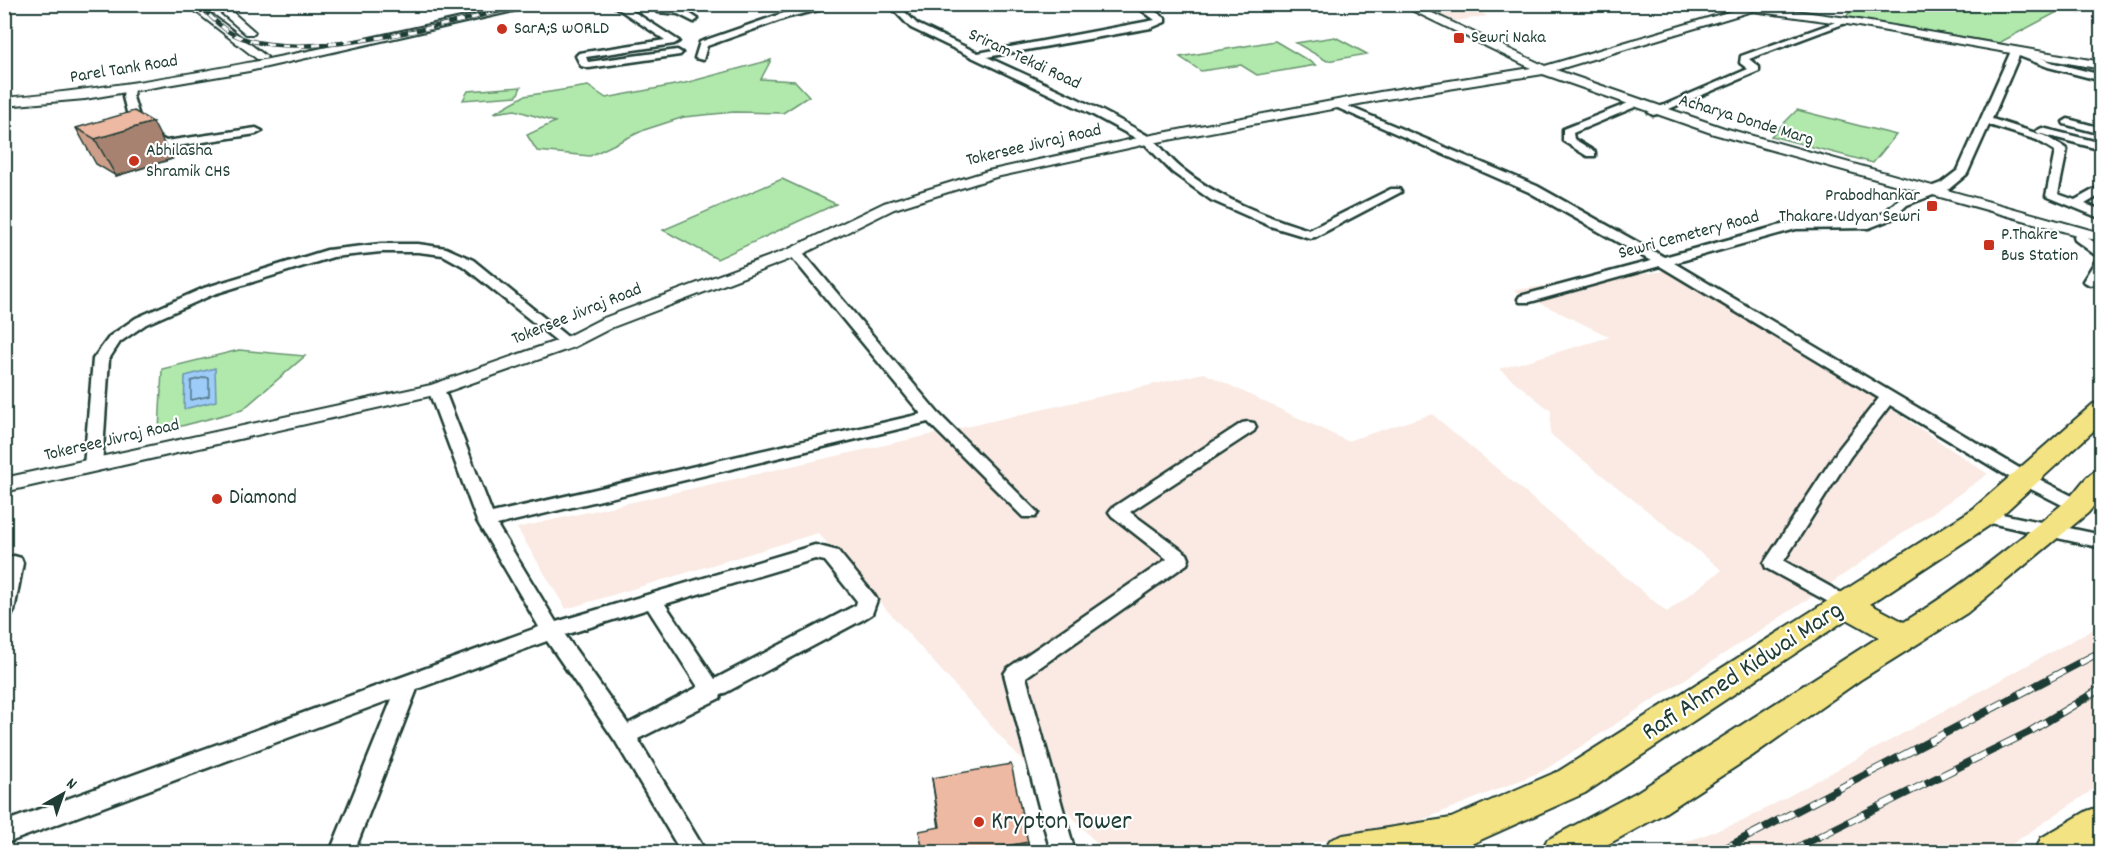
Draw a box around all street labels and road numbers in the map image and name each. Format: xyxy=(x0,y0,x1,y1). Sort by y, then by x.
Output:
street label: Sriram Tekdi Road xyxy=(964,23,1084,97)
street label: Parel Tank Road xyxy=(68,49,180,91)
street label: Acharya Donde Marg xyxy=(1675,89,1817,153)
street label: Tokersee Jivraj Road xyxy=(964,118,1104,174)
street label: Sewri Cemetery Road xyxy=(1616,205,1762,267)
street label: Tokersee Jivraj Road xyxy=(508,278,646,352)
street label: Tokersee Jivraj Road xyxy=(42,413,182,469)
street label: Rafi Ahmed Kidwai Marg xyxy=(1635,593,1851,751)

